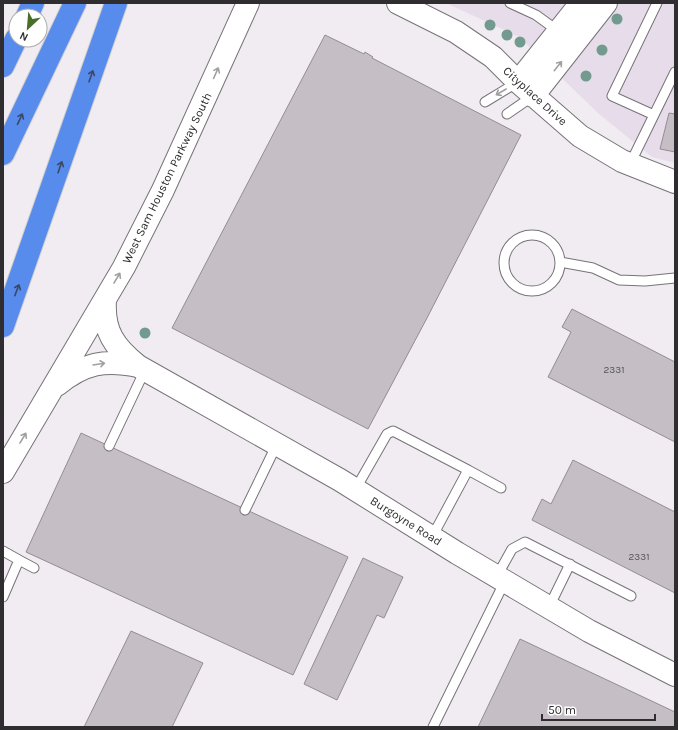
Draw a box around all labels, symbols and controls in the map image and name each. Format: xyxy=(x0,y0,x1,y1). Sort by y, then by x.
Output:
north arrow xyxy=(8,8,48,48)
text: N xyxy=(17,29,30,44)
one-way arrow xyxy=(554,61,562,72)
street label: Cityplace Drive xyxy=(500,64,570,128)
one-way arrow xyxy=(213,67,221,79)
one-way arrow xyxy=(88,70,96,82)
one-way arrow xyxy=(495,88,507,96)
street label: West Sam Houston Parkway South xyxy=(119,90,215,266)
one-way arrow xyxy=(17,114,24,126)
one-way arrow xyxy=(57,161,64,174)
one-way arrow xyxy=(114,272,122,284)
one-way arrow xyxy=(13,284,21,296)
one-way arrow xyxy=(92,360,105,368)
house number: 2331 xyxy=(604,364,624,376)
one-way arrow xyxy=(19,433,27,444)
street label: Burgoyne Road xyxy=(368,493,444,549)
house number: 2331 xyxy=(629,551,649,563)
scale bar xyxy=(542,696,655,722)
text: 50 m xyxy=(548,703,576,717)

